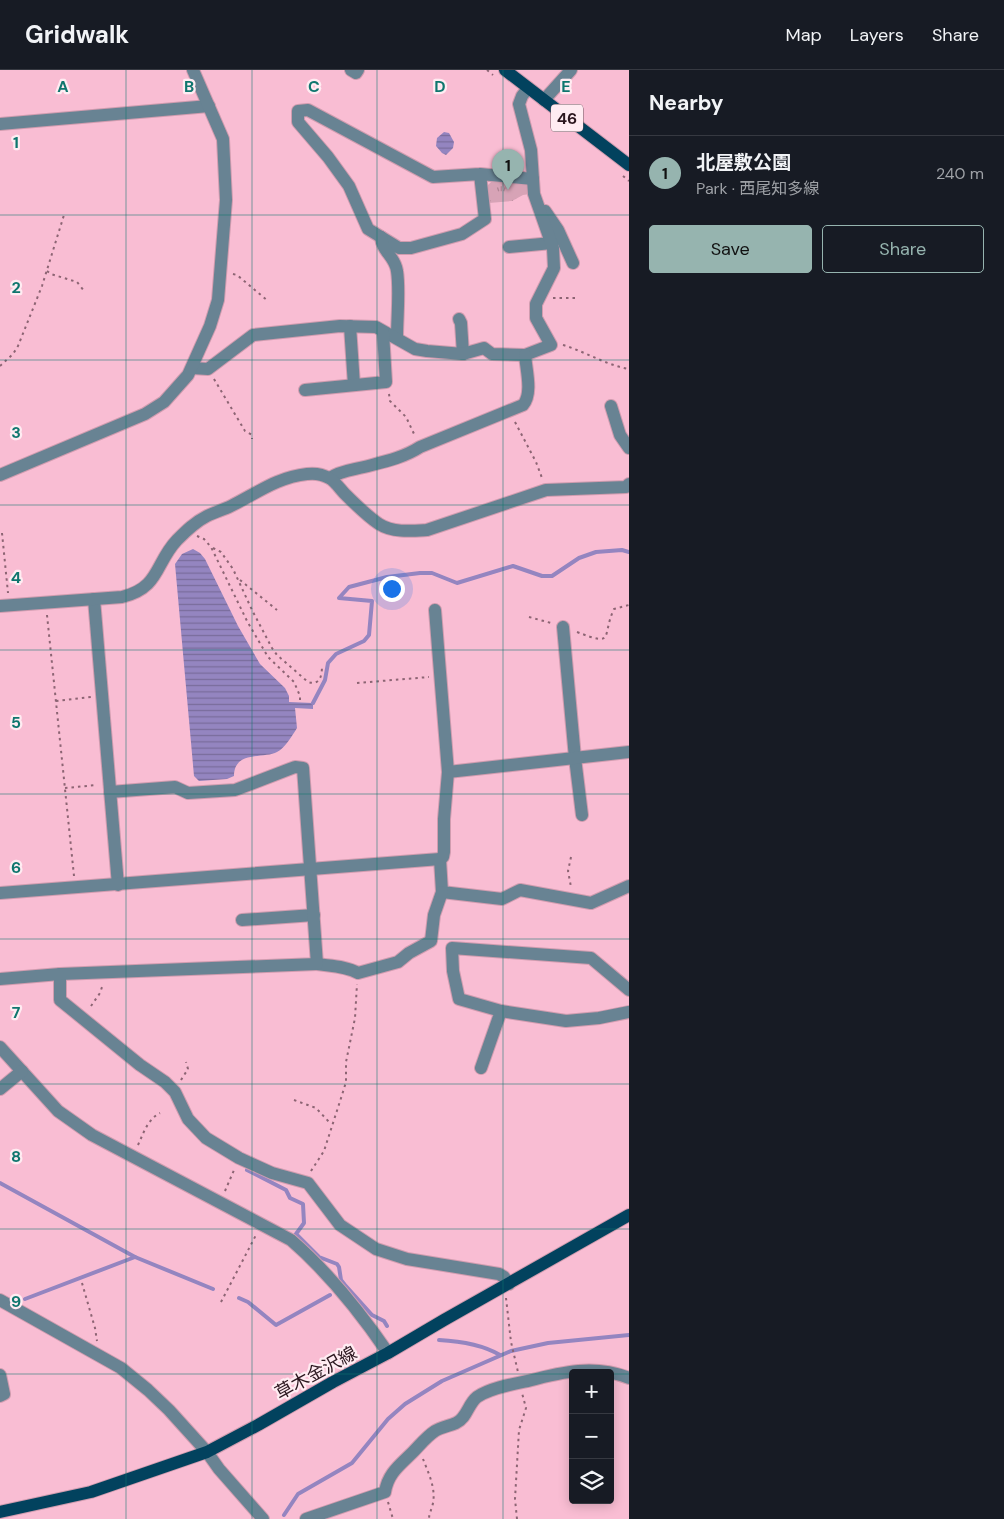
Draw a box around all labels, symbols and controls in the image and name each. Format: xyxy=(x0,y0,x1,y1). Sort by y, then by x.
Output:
text: Gridwalk xyxy=(25,19,129,50)
text: Map xyxy=(786,23,822,47)
text: Layers xyxy=(850,23,904,47)
text: Share xyxy=(932,23,979,47)
text: A xyxy=(57,76,69,97)
text: B xyxy=(184,76,194,97)
text: C xyxy=(308,76,320,97)
text: D xyxy=(434,76,446,97)
text: E xyxy=(561,76,571,97)
text: Nearby xyxy=(649,89,723,117)
road number: 46 xyxy=(551,104,583,132)
text: 1 xyxy=(13,132,19,153)
pin: 1 xyxy=(492,149,524,190)
text: 北屋敷公園 xyxy=(696,150,791,175)
text: 1 xyxy=(662,163,668,184)
text: 240 m xyxy=(936,163,984,184)
text: Park · 西尾知多線 xyxy=(696,178,819,199)
button: Save xyxy=(649,225,812,273)
button: Share xyxy=(822,225,984,273)
text: 2 xyxy=(11,277,21,298)
text: 3 xyxy=(11,422,21,443)
text: 4 xyxy=(11,567,21,588)
your location xyxy=(379,576,405,602)
text: 5 xyxy=(11,712,21,733)
text: 6 xyxy=(11,857,21,878)
text: 7 xyxy=(12,1002,21,1023)
text: 8 xyxy=(11,1146,21,1167)
text: 9 xyxy=(11,1291,21,1312)
street label: 草木金沢線 xyxy=(271,1341,361,1405)
map controls xyxy=(569,1369,614,1504)
button: + xyxy=(569,1369,614,1414)
button: − xyxy=(569,1414,614,1459)
button: layers xyxy=(569,1459,614,1504)

